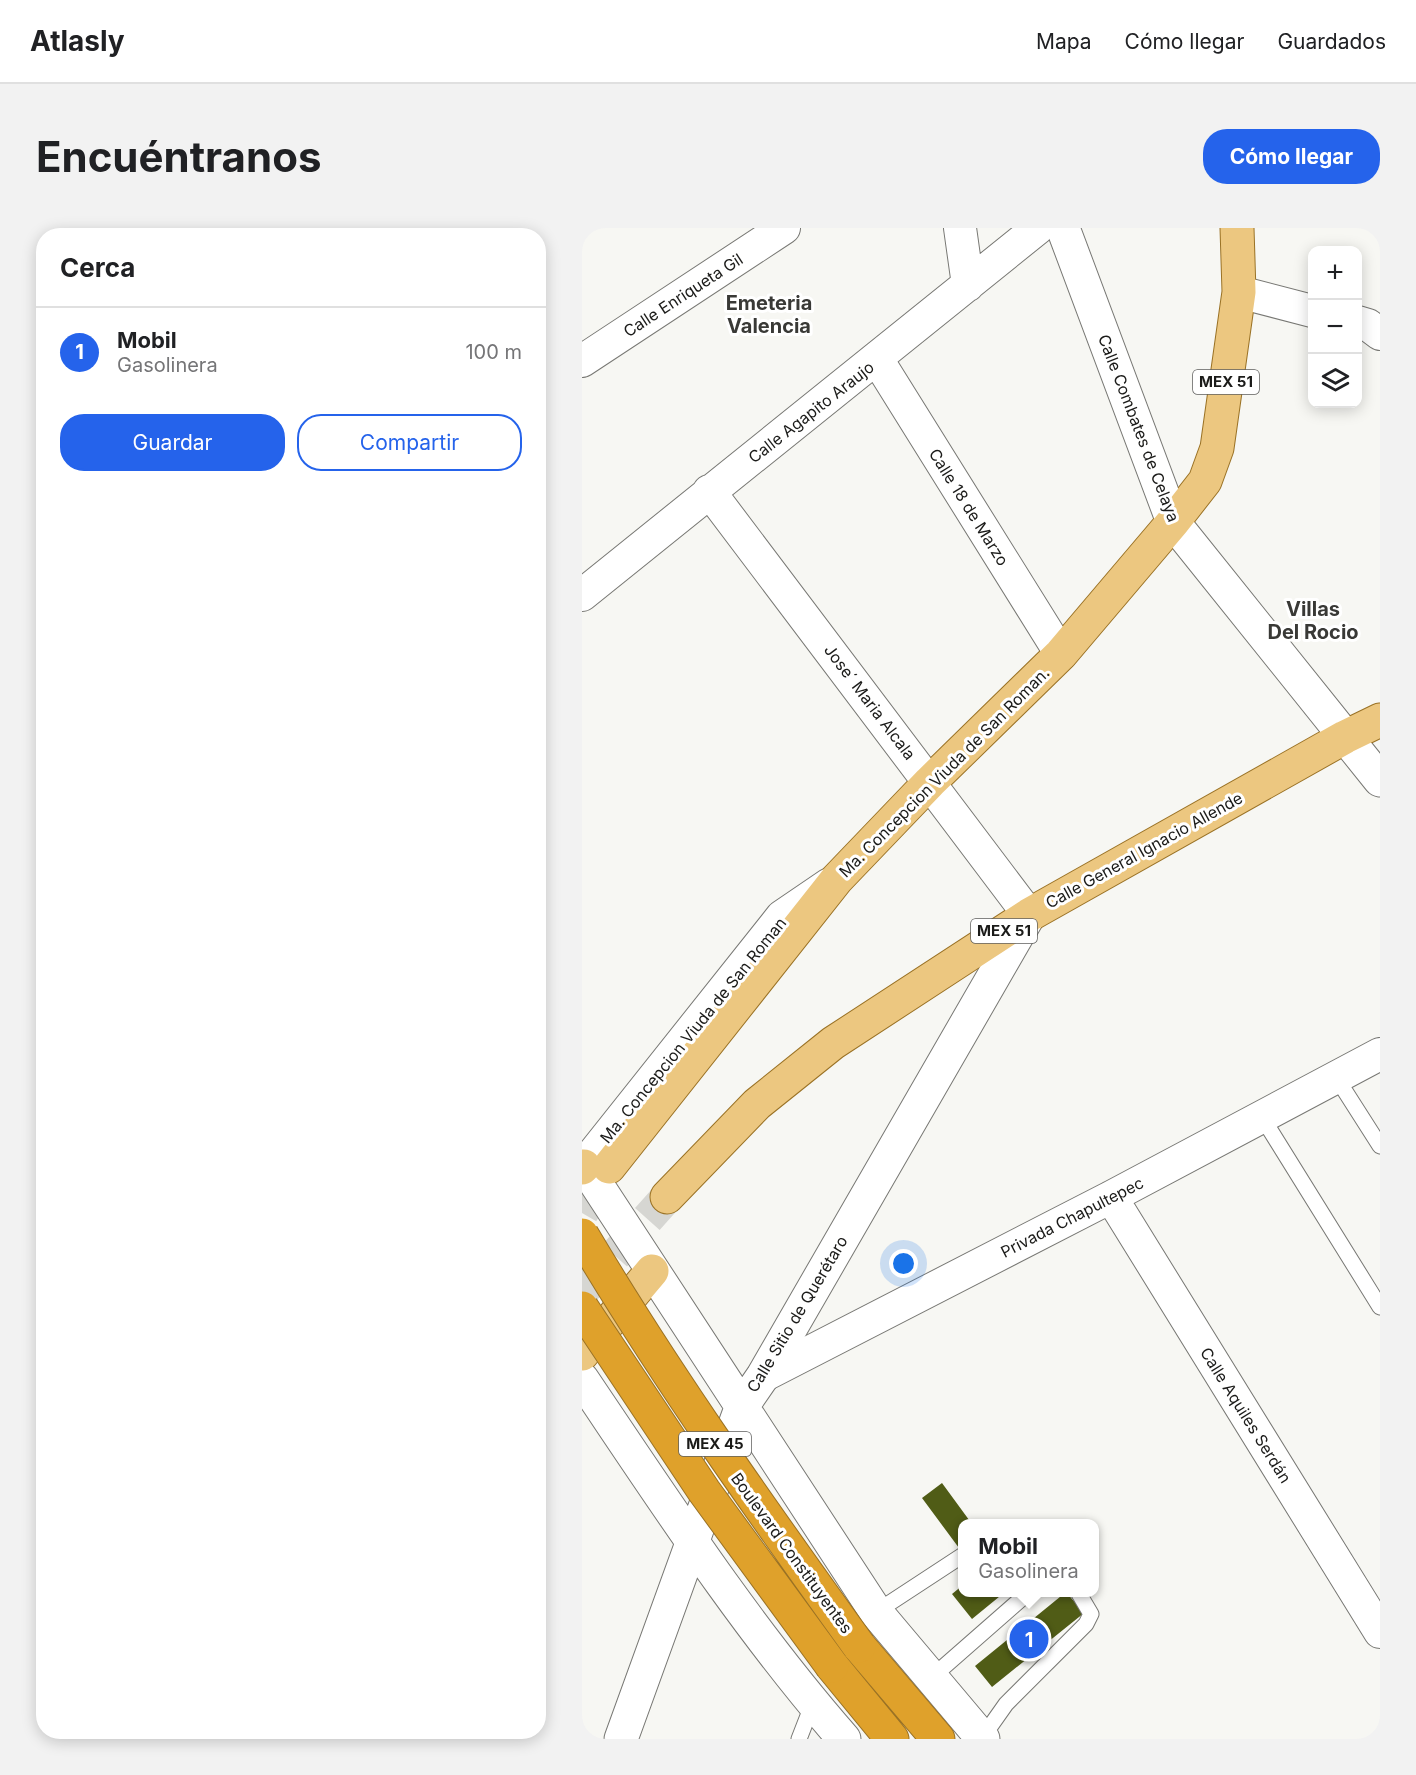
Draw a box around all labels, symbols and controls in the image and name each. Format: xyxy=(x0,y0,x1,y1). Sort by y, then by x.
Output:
text: Atlasly xyxy=(30,24,125,58)
text: Mapa xyxy=(1036,29,1092,54)
text: Cómo llegar xyxy=(1125,29,1244,54)
text: Guardados xyxy=(1277,29,1386,54)
button: Cómo llegar xyxy=(1203,129,1380,184)
text: Encuéntranos xyxy=(36,131,321,182)
map controls xyxy=(1308,246,1362,408)
button: + xyxy=(1308,246,1362,300)
street label: Calle Enriqueta Gil xyxy=(619,249,747,341)
text: Cerca xyxy=(60,252,135,283)
district label: Emeteria Valencia xyxy=(726,291,812,338)
button: − xyxy=(1308,300,1362,354)
text: Mobil xyxy=(117,327,177,353)
street label: Calle Combates de Celaya xyxy=(1094,332,1184,524)
text: 1 xyxy=(75,340,84,364)
text: 100 m xyxy=(465,340,522,364)
text: Gasolinera xyxy=(117,353,218,377)
button: layers xyxy=(1308,354,1362,408)
street label: Calle Agapito Araujo xyxy=(744,357,878,467)
road number: MEX 51 xyxy=(1193,370,1259,394)
button: Guardar xyxy=(60,414,285,471)
button: Compartir xyxy=(297,414,522,471)
street label: Calle 18 de Marzo xyxy=(925,445,1013,569)
district label: Villas Del Rocio xyxy=(1267,597,1359,644)
street label: Jose´ Maria Alcala xyxy=(820,640,920,764)
street label: Ma. Concepcion Viuda de San Roman. xyxy=(835,663,1053,881)
street label: Calle General Ignacio Allende xyxy=(1042,787,1246,913)
street label: Ma. Concepcion Viuda de San Roman xyxy=(596,913,790,1147)
road number: MEX 51 xyxy=(971,919,1037,943)
street label: Privada Chapultepec xyxy=(997,1172,1147,1262)
street label: Calle Sitio de Querétaro xyxy=(742,1232,852,1396)
your location xyxy=(889,1249,918,1278)
street label: Calle Aquiles Serdán xyxy=(1196,1343,1296,1487)
road number: MEX 45 xyxy=(679,1432,751,1456)
street label: Boulevard Constituyentes xyxy=(727,1469,857,1637)
popup xyxy=(958,1519,1099,1597)
text: Mobil xyxy=(978,1533,1038,1559)
text: Gasolinera xyxy=(978,1559,1079,1583)
pin: 1 xyxy=(1010,1616,1048,1662)

